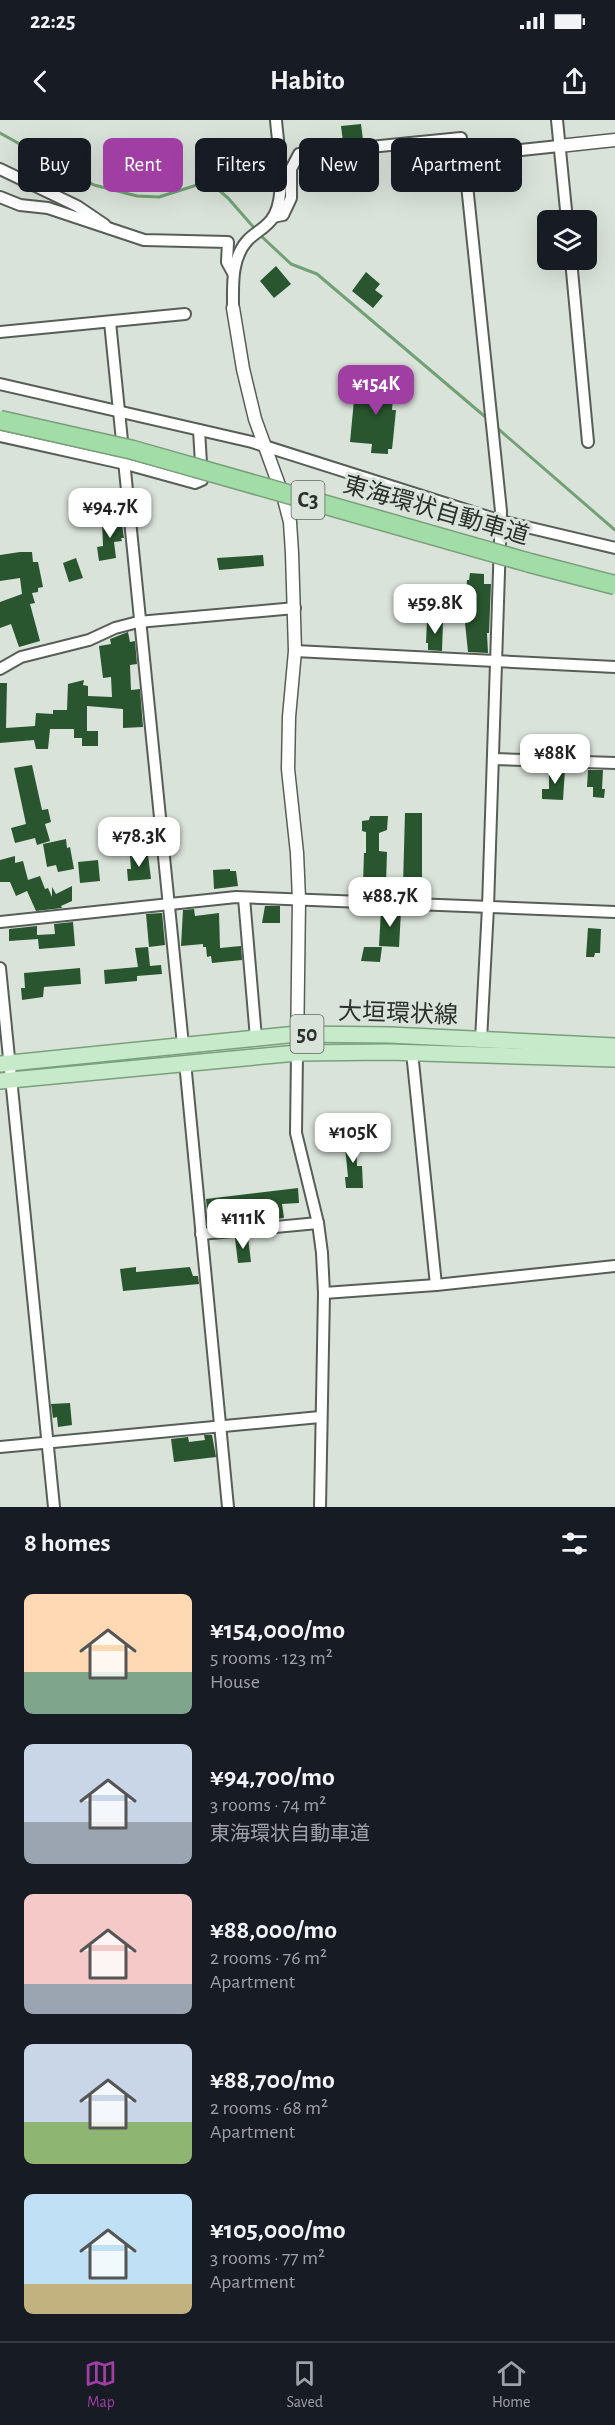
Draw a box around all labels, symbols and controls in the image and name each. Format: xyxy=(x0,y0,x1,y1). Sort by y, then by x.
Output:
text: 22:25 xyxy=(30,10,76,32)
icon: back xyxy=(24,65,57,98)
icon: share xyxy=(558,65,591,98)
text: Habito xyxy=(270,67,345,94)
chip: Buy xyxy=(18,138,91,192)
chip: Rent xyxy=(103,138,183,192)
chip: Filters xyxy=(195,138,287,192)
chip: New xyxy=(299,138,379,192)
chip: Apartment xyxy=(391,138,522,192)
map controls xyxy=(537,210,597,270)
button: layers xyxy=(537,210,597,270)
pin: ¥154K xyxy=(334,365,418,416)
text: ¥154K xyxy=(352,374,400,394)
street label: 東海環状自動車道 xyxy=(340,471,532,549)
road number: C3 xyxy=(292,481,324,519)
pin: ¥94.7K xyxy=(61,488,159,539)
text: ¥94.7K xyxy=(82,497,138,517)
pin: ¥59.8K xyxy=(386,584,484,635)
text: ¥59.8K xyxy=(408,593,462,613)
pin: ¥88K xyxy=(519,734,591,785)
text: ¥88K xyxy=(534,743,576,763)
pin: ¥78.3K xyxy=(90,817,188,868)
text: ¥78.3K xyxy=(112,826,166,846)
pin: ¥88.7K xyxy=(341,877,439,928)
text: ¥88.7K xyxy=(362,886,418,906)
street label: 大垣環状線 xyxy=(338,998,458,1028)
road number: 50 xyxy=(290,1015,324,1053)
pin: ¥105K xyxy=(311,1113,395,1164)
text: ¥105K xyxy=(329,1122,377,1142)
pin: ¥111K xyxy=(201,1199,285,1250)
text: ¥111K xyxy=(221,1208,265,1228)
icon: filters xyxy=(558,1527,591,1560)
text: 8 homes xyxy=(24,1530,111,1556)
text: ¥154,000/mo xyxy=(210,1617,345,1643)
icon: home xyxy=(72,1618,144,1690)
text: 5 rooms · 123 m² xyxy=(210,1648,333,1668)
text: House xyxy=(210,1672,260,1692)
text: ¥94,700/mo xyxy=(210,1764,335,1790)
icon: home xyxy=(72,1768,144,1840)
text: 3 rooms · 74 m² xyxy=(210,1795,326,1815)
text: 東海環状自動車道 xyxy=(210,1824,370,1844)
text: ¥88,000/mo xyxy=(210,1917,337,1943)
icon: home xyxy=(72,1918,144,1990)
text: 2 rooms · 76 m² xyxy=(210,1948,327,1968)
text: Apartment xyxy=(210,1972,295,1992)
text: ¥88,700/mo xyxy=(210,2067,335,2093)
icon: home xyxy=(72,2068,144,2140)
text: 2 rooms · 68 m² xyxy=(210,2098,328,2118)
text: Apartment xyxy=(210,2122,295,2142)
text: ¥105,000/mo xyxy=(210,2217,346,2243)
icon: home xyxy=(72,2218,144,2290)
text: 3 rooms · 77 m² xyxy=(210,2248,325,2268)
text: Apartment xyxy=(210,2272,295,2292)
tab: Map xyxy=(84,2357,117,2412)
tab: Saved xyxy=(286,2357,323,2412)
tab: Home xyxy=(492,2357,531,2412)

